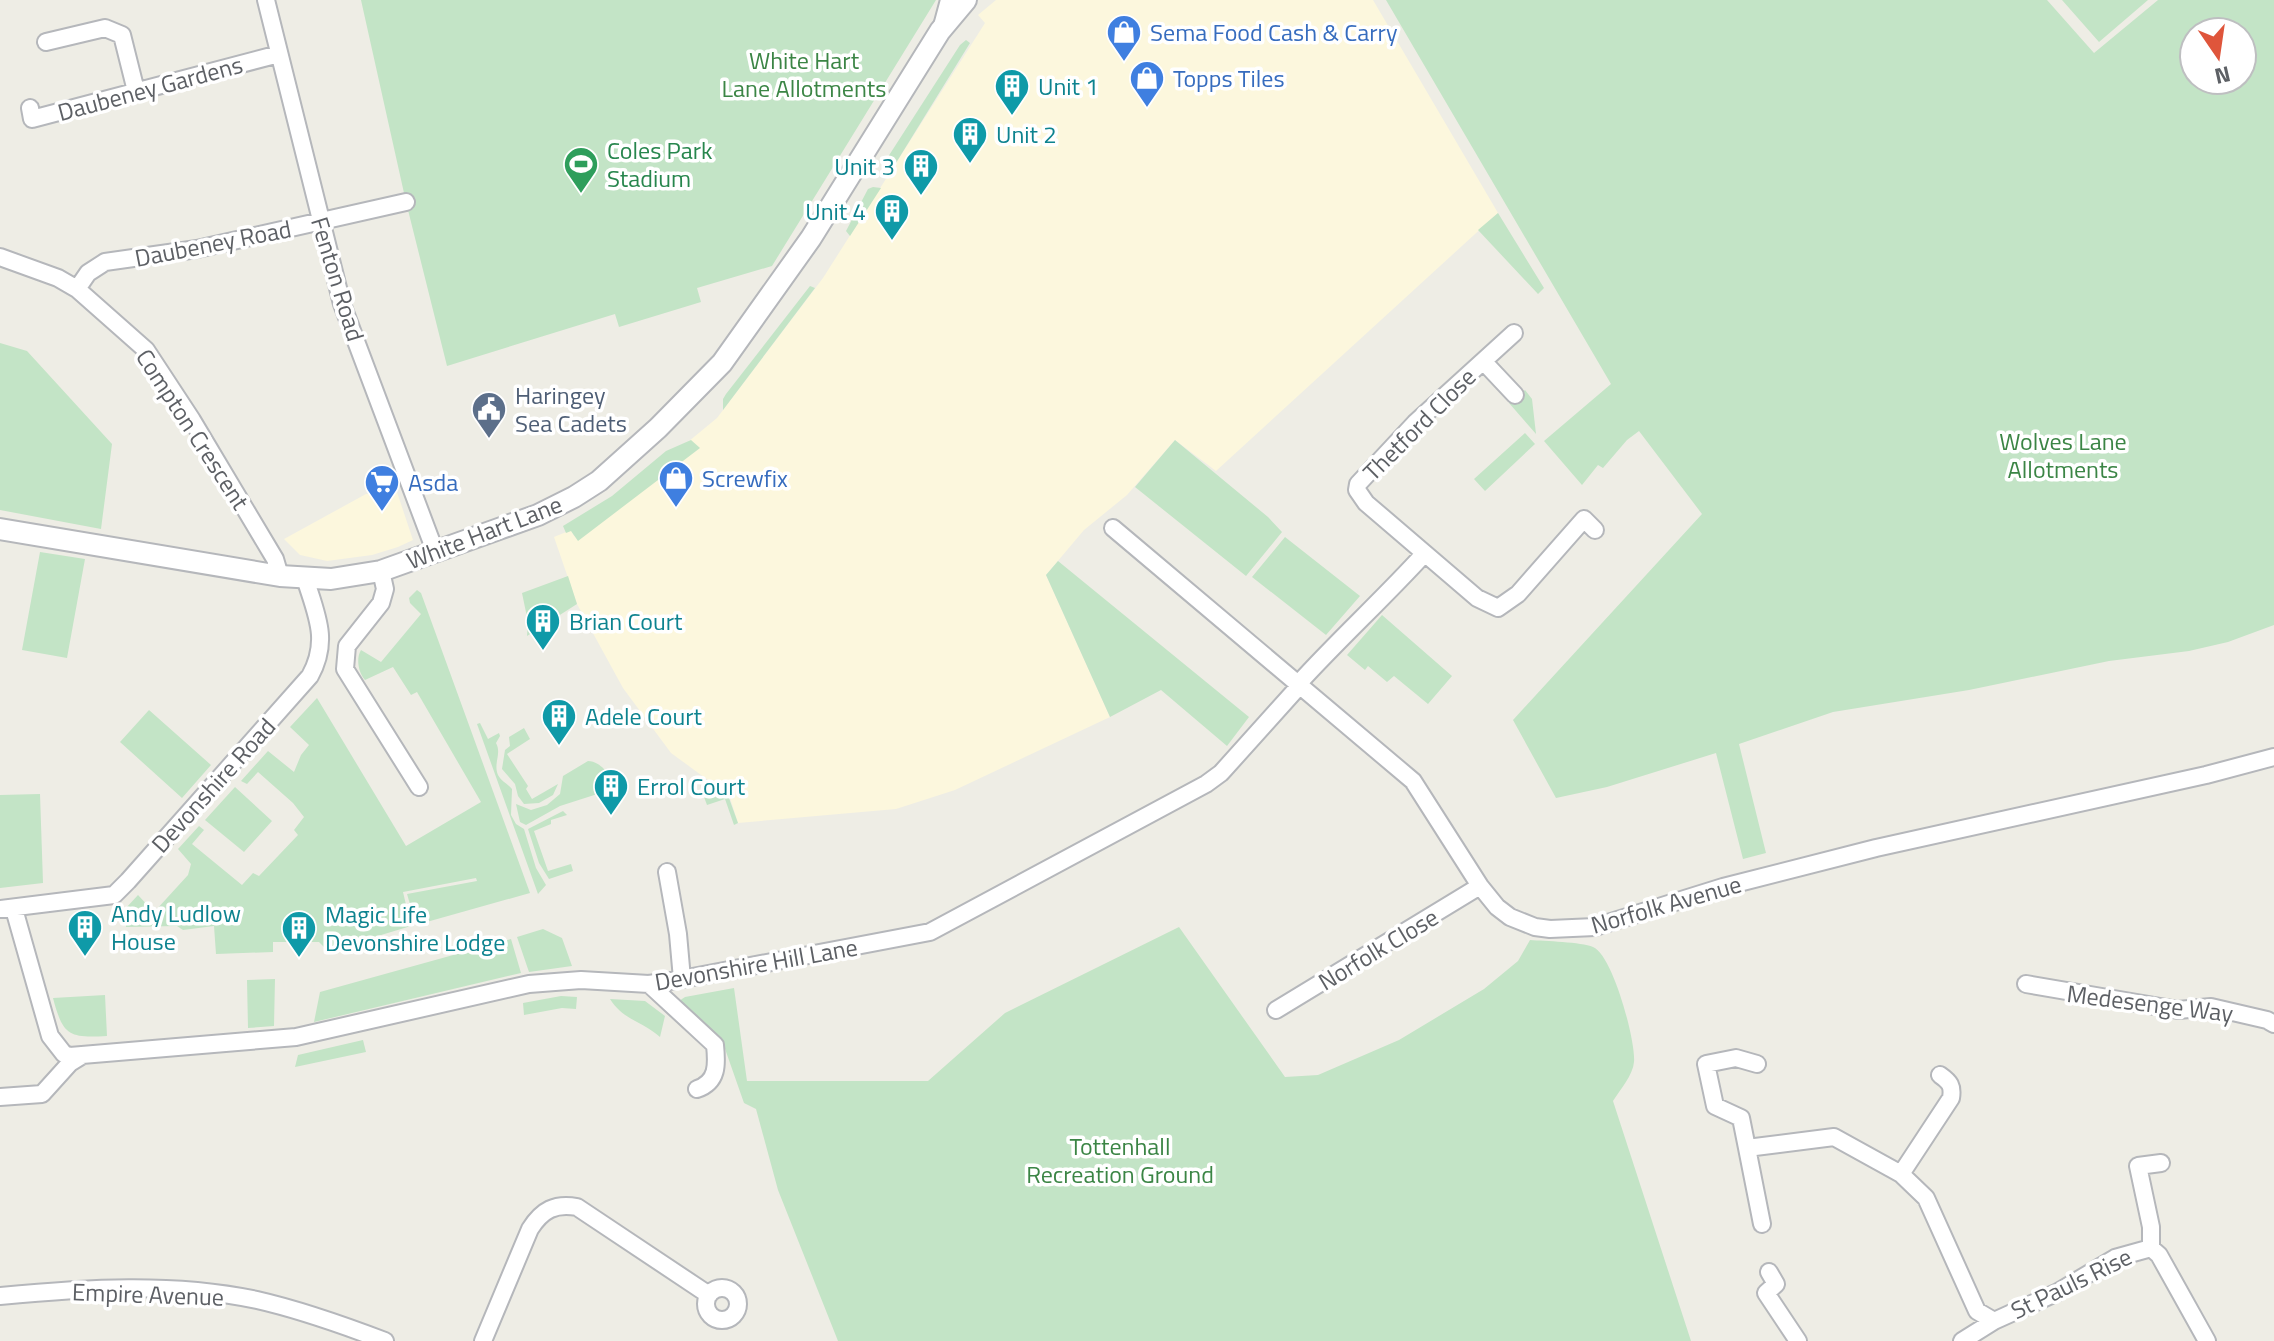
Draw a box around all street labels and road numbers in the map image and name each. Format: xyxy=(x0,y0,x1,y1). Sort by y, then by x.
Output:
street label: Daubeney Gardens xyxy=(53,46,247,130)
street label: Daubeney Road xyxy=(132,210,294,276)
street label: Fenton Road xyxy=(302,212,374,346)
street label: Compton Crescent xyxy=(127,341,259,517)
street label: Thetford Close xyxy=(1354,359,1484,489)
street label: White Hart Lane xyxy=(401,486,567,578)
street label: Devonshire Road xyxy=(142,709,284,861)
street label: Norfolk Avenue xyxy=(1587,865,1745,943)
street label: Norfolk Close xyxy=(1311,899,1445,999)
street label: Devonshire Hill Lane xyxy=(652,928,860,1000)
street label: Medesenge Way xyxy=(2065,975,2236,1031)
street label: St Pauls Rise xyxy=(2004,1238,2138,1328)
street label: Empire Avenue xyxy=(72,1273,224,1315)

